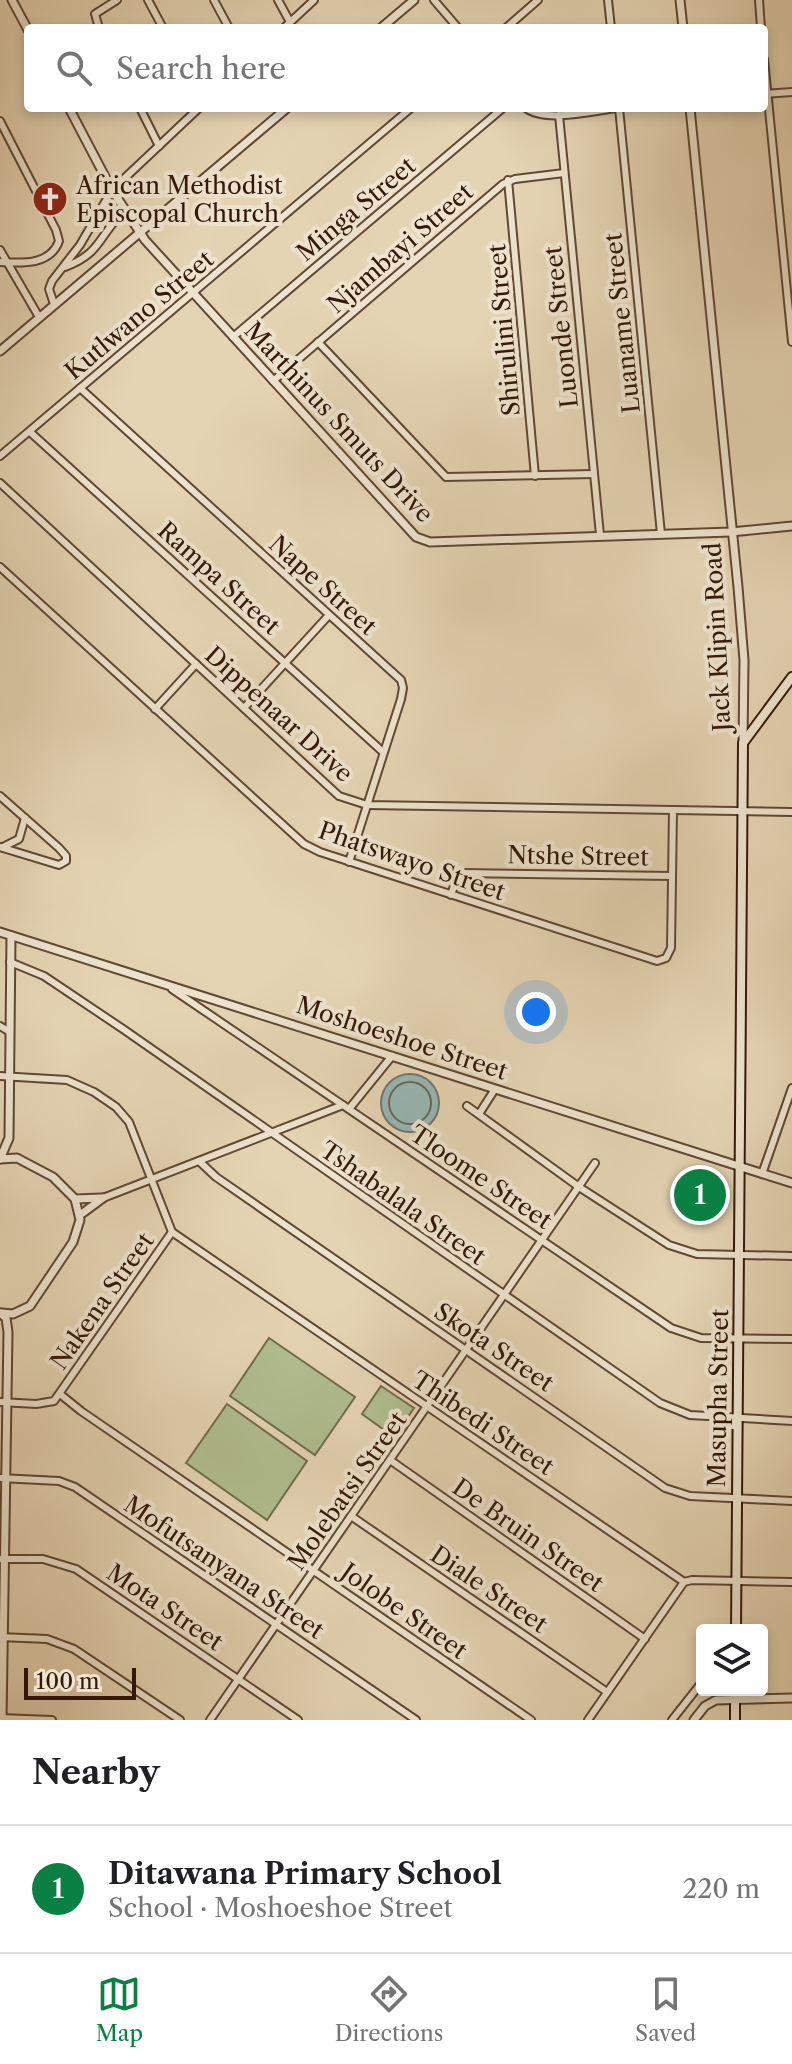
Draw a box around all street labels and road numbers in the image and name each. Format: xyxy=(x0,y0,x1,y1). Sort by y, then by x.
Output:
street label: Minga Street xyxy=(291,151,422,267)
street label: Njambayi Street xyxy=(321,177,479,319)
street label: Luaname Street xyxy=(598,231,646,415)
street label: Shirulini Street xyxy=(482,242,526,417)
street label: Kutlwano Street xyxy=(59,244,219,385)
street label: Luonde Street xyxy=(538,244,584,409)
street label: Marthinus Smuts Drive xyxy=(239,316,439,528)
street label: Rampa Street xyxy=(152,516,286,641)
street label: Nape Street xyxy=(263,529,383,641)
street label: Jack Klipin Road xyxy=(698,541,737,736)
street label: Dippenaar Drive xyxy=(199,640,359,788)
street label: Phatswayo Street xyxy=(315,815,510,907)
street label: Ntshe Street xyxy=(507,840,649,872)
street label: Moshoeshoe Street xyxy=(293,990,512,1086)
street label: Tloome Street xyxy=(405,1119,558,1235)
street label: Tshabalala Street xyxy=(315,1135,492,1271)
street label: Nakena Street xyxy=(44,1227,160,1375)
street label: Skota Street xyxy=(429,1297,559,1398)
street label: Masupha Street xyxy=(702,1308,734,1488)
street label: Thibedi Street xyxy=(407,1365,560,1481)
street label: Molebatsi Street xyxy=(282,1406,413,1576)
street label: De Bruin Street xyxy=(447,1472,609,1598)
street label: Mofutsanyana Street xyxy=(119,1489,330,1645)
street label: Diale Street xyxy=(425,1539,553,1639)
street label: Jolobe Street xyxy=(332,1555,473,1665)
street label: Mota Street xyxy=(101,1558,229,1657)

